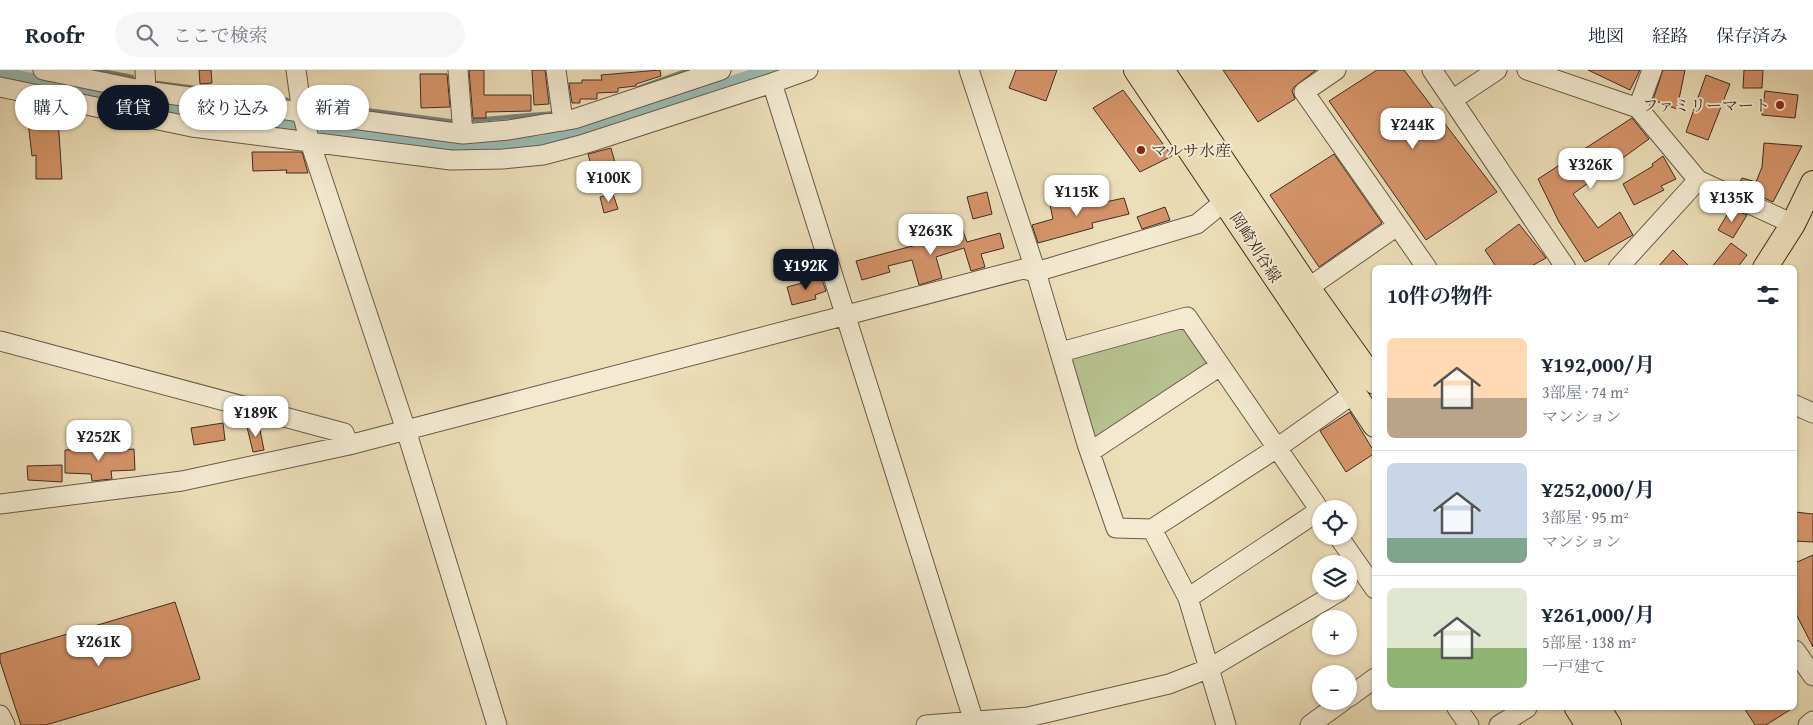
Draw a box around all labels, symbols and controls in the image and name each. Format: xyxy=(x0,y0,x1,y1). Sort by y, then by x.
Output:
search box xyxy=(115,12,465,57)
text: Roofr xyxy=(25,17,85,52)
icon: search xyxy=(133,21,161,49)
text: ここで検索 xyxy=(173,21,268,49)
text: 地図 xyxy=(1588,22,1624,49)
text: 経路 xyxy=(1652,22,1688,49)
text: 保存済み xyxy=(1716,22,1788,49)
chip: 購入 xyxy=(15,85,87,130)
chip: 賃貸 xyxy=(97,85,169,130)
chip: 絞り込み xyxy=(179,85,287,130)
chip: 新着 xyxy=(297,85,369,130)
place label: ファミリーマート xyxy=(1642,93,1770,117)
marker: ファミリーマート xyxy=(1774,99,1786,111)
pin: ¥244K xyxy=(1378,108,1448,150)
text: ¥244K xyxy=(1391,112,1435,136)
place label: マルサ水産 xyxy=(1151,138,1231,162)
marker: マルサ水産 xyxy=(1135,144,1147,156)
pin: ¥326K xyxy=(1556,148,1626,190)
text: ¥326K xyxy=(1569,152,1613,176)
pin: ¥100K xyxy=(574,160,644,203)
text: ¥100K xyxy=(587,165,631,189)
pin: ¥115K xyxy=(1042,174,1112,217)
text: ¥115K xyxy=(1055,179,1099,203)
pin: ¥135K xyxy=(1697,180,1767,223)
text: ¥135K xyxy=(1710,185,1754,209)
street label: 岡崎刈谷線 xyxy=(1224,207,1288,287)
pin: ¥263K xyxy=(896,214,966,256)
text: ¥263K xyxy=(909,218,953,242)
pin: ¥192K xyxy=(771,248,841,291)
text: ¥192K xyxy=(784,253,828,277)
text: 10件の物件 xyxy=(1387,280,1493,311)
icon: filters xyxy=(1754,281,1782,309)
text: ¥192,000/月 xyxy=(1542,349,1655,380)
icon: home xyxy=(1427,358,1487,418)
text: 3部屋 · 74 m² xyxy=(1542,380,1629,404)
pin: ¥189K xyxy=(221,396,291,438)
text: ¥189K xyxy=(234,400,278,424)
text: マンション xyxy=(1542,404,1621,428)
pin: ¥252K xyxy=(64,420,134,462)
text: ¥252K xyxy=(77,424,121,448)
text: ¥252,000/月 xyxy=(1542,474,1655,505)
icon: home xyxy=(1427,483,1487,543)
map controls xyxy=(1312,500,1357,710)
button: locate xyxy=(1312,500,1357,545)
text: 3部屋 · 95 m² xyxy=(1542,505,1629,529)
text: マンション xyxy=(1542,529,1621,553)
button: layers xyxy=(1312,555,1357,600)
text: ¥261,000/月 xyxy=(1542,599,1655,630)
icon: home xyxy=(1427,608,1487,668)
button: + xyxy=(1312,610,1357,655)
pin: ¥261K xyxy=(64,624,134,667)
text: ¥261K xyxy=(77,629,121,653)
text: 5部屋 · 138 m² xyxy=(1542,630,1637,654)
text: 一戸建て xyxy=(1542,654,1606,678)
button: − xyxy=(1312,665,1357,710)

